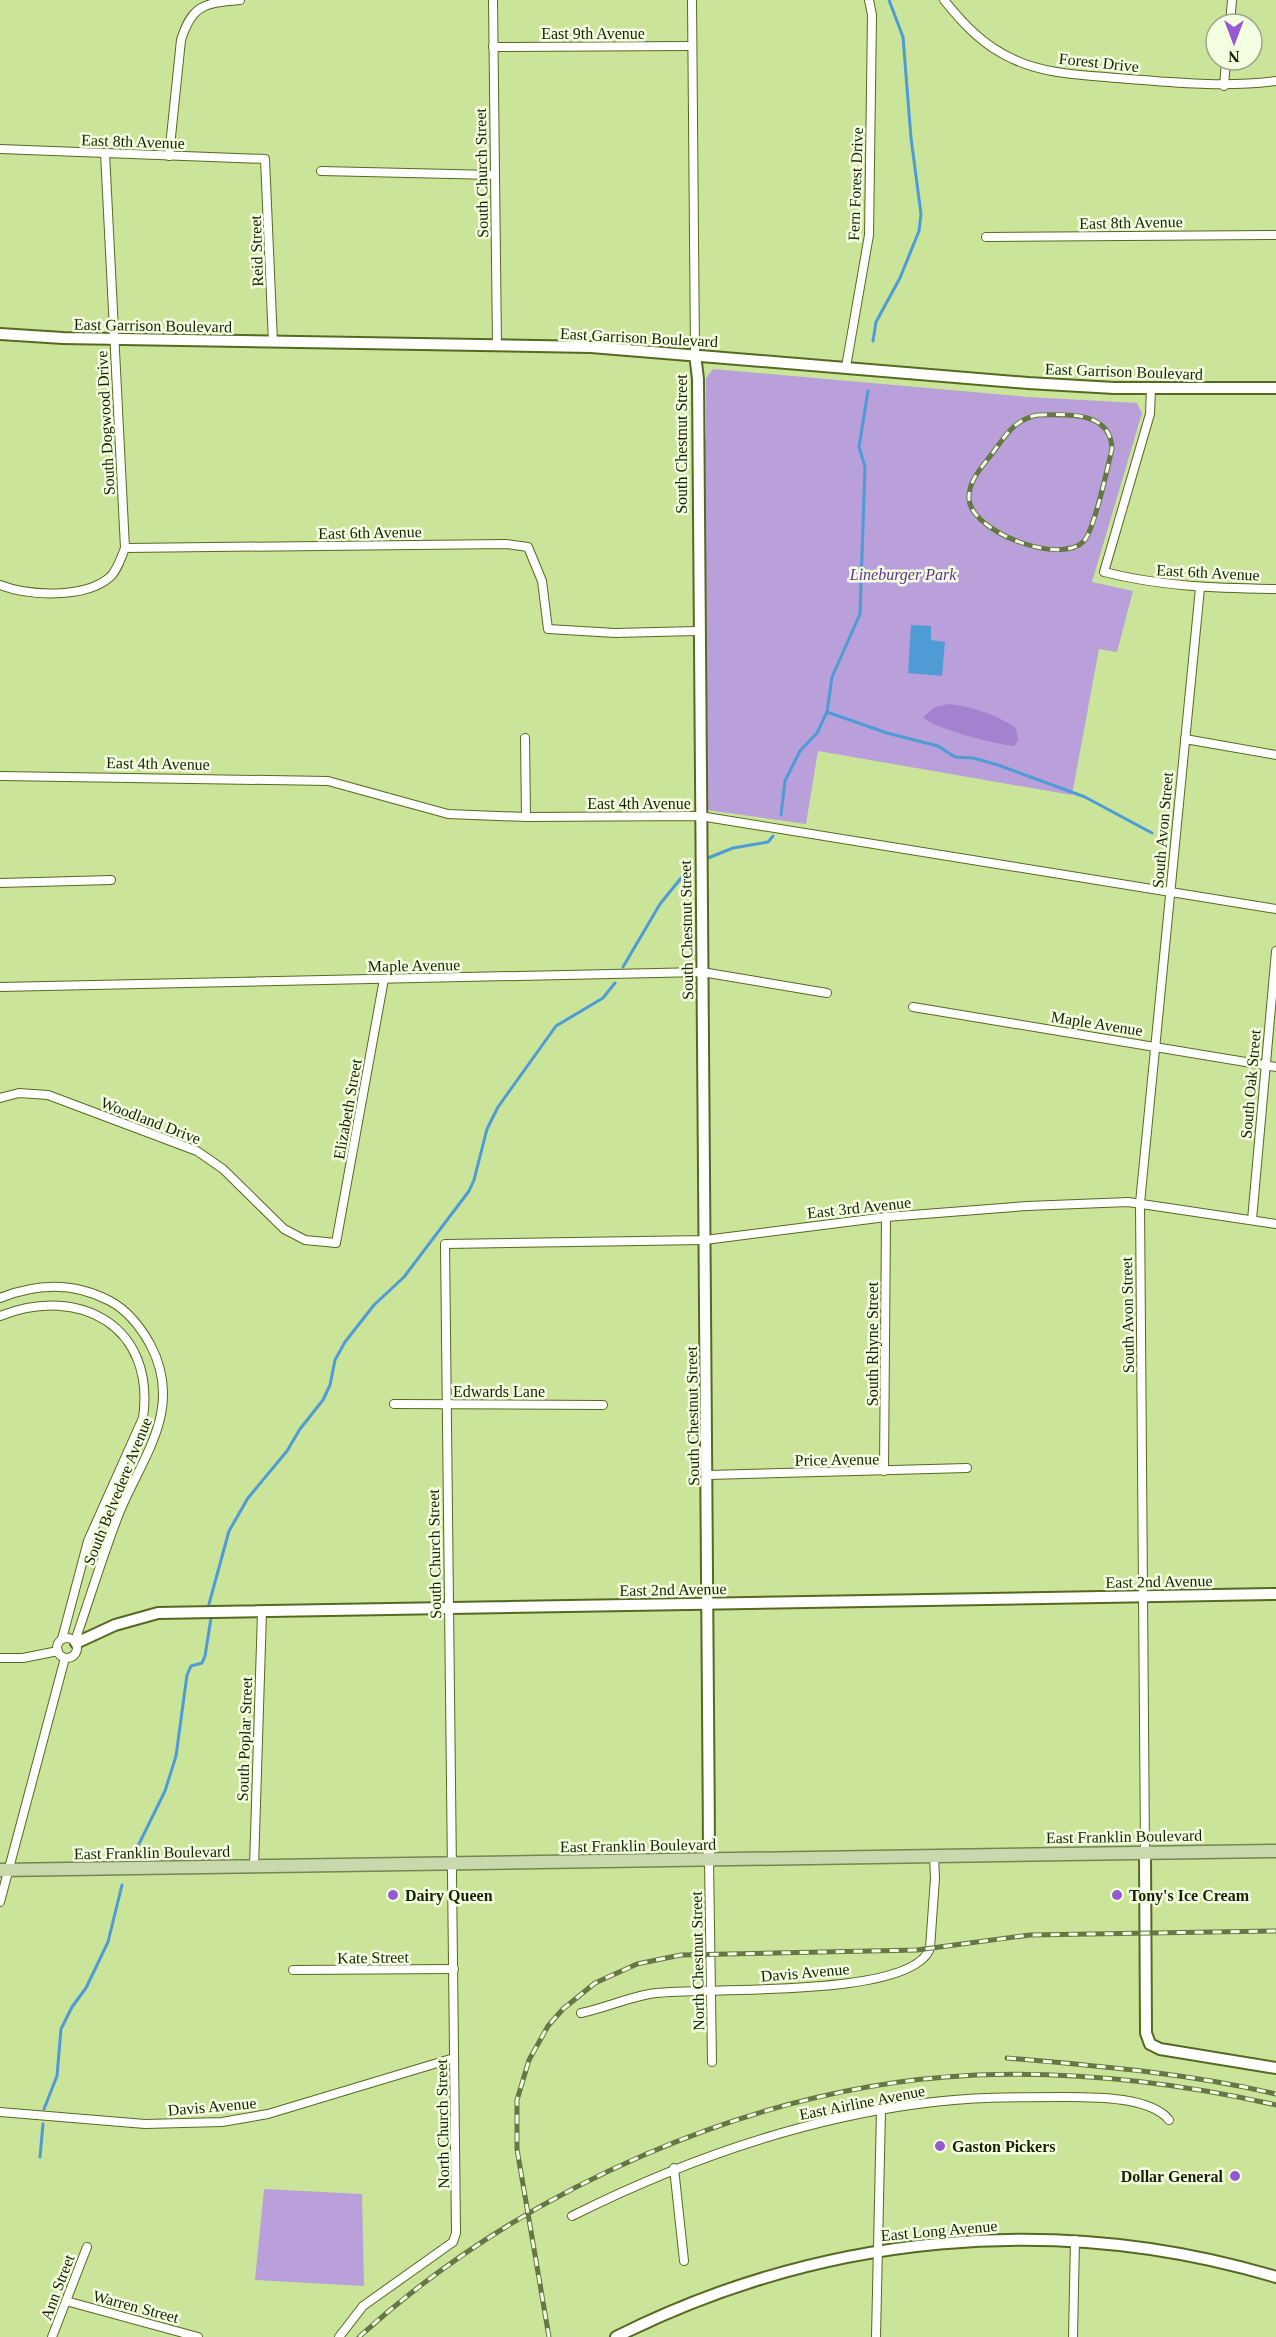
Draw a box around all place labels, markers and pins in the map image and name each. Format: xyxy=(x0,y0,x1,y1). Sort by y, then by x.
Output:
place label: Dairy Queen xyxy=(405,1887,493,1905)
place label: Tony's Ice Cream xyxy=(1129,1887,1250,1905)
marker: Dairy Queen xyxy=(386,1888,400,1902)
marker: Tony's Ice Cream xyxy=(1110,1888,1124,1902)
place label: Gaston Pickers xyxy=(952,2138,1056,2155)
marker: Gaston Pickers xyxy=(933,2139,947,2153)
place label: Dollar General xyxy=(1121,2168,1224,2185)
marker: Dollar General xyxy=(1228,2169,1242,2183)

